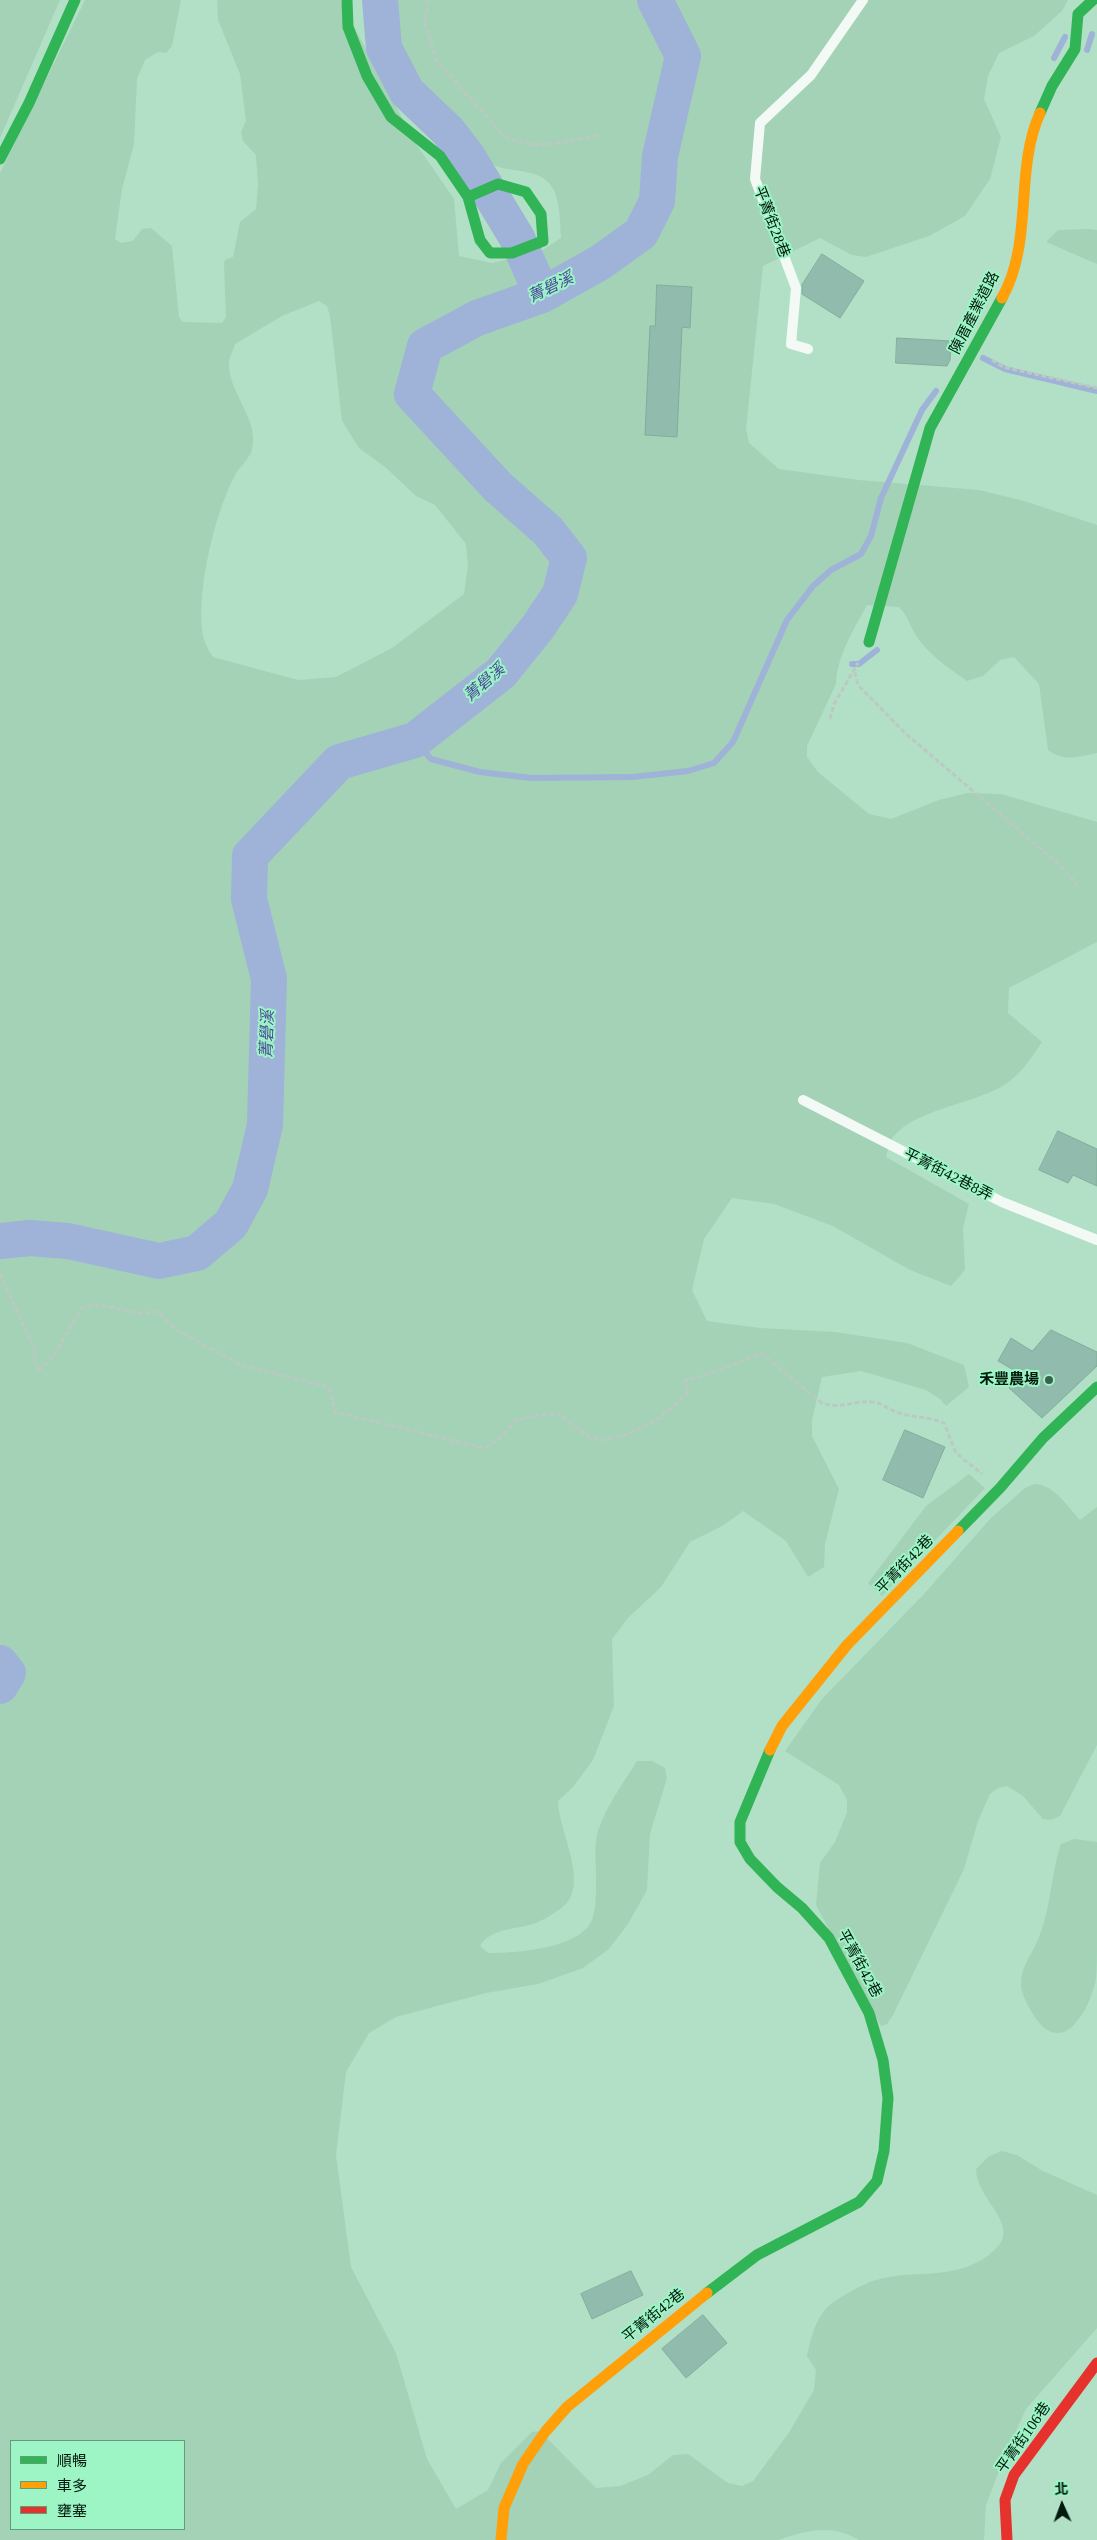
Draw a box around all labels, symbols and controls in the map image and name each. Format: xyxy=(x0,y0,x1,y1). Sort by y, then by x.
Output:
street label: 平菁街28巷 xyxy=(749,184,793,260)
water label: 菁礐溪 xyxy=(525,269,577,307)
street label: 陳厝產業道路 xyxy=(947,269,1003,357)
water label: 菁礐溪 xyxy=(461,660,509,706)
water label: 菁礐溪 xyxy=(258,1010,278,1058)
street label: 平菁街42巷8弄 xyxy=(900,1145,996,1205)
place label: 禾豐農場 xyxy=(979,1371,1039,1389)
marker: 禾豐農場 xyxy=(1043,1374,1055,1386)
street label: 平菁街42巷 xyxy=(872,1532,938,1598)
street label: 平菁街42巷 xyxy=(833,1927,885,2001)
street label: 平菁街42巷 xyxy=(619,2285,689,2347)
street label: 平菁街106巷 xyxy=(993,2399,1055,2477)
legend xyxy=(10,2440,185,2530)
text: 順暢 xyxy=(57,2453,87,2469)
text: 車多 xyxy=(57,2478,87,2494)
north arrow xyxy=(1037,2480,1087,2530)
text: 北 xyxy=(1054,2482,1069,2497)
text: 壅塞 xyxy=(57,2503,87,2519)

